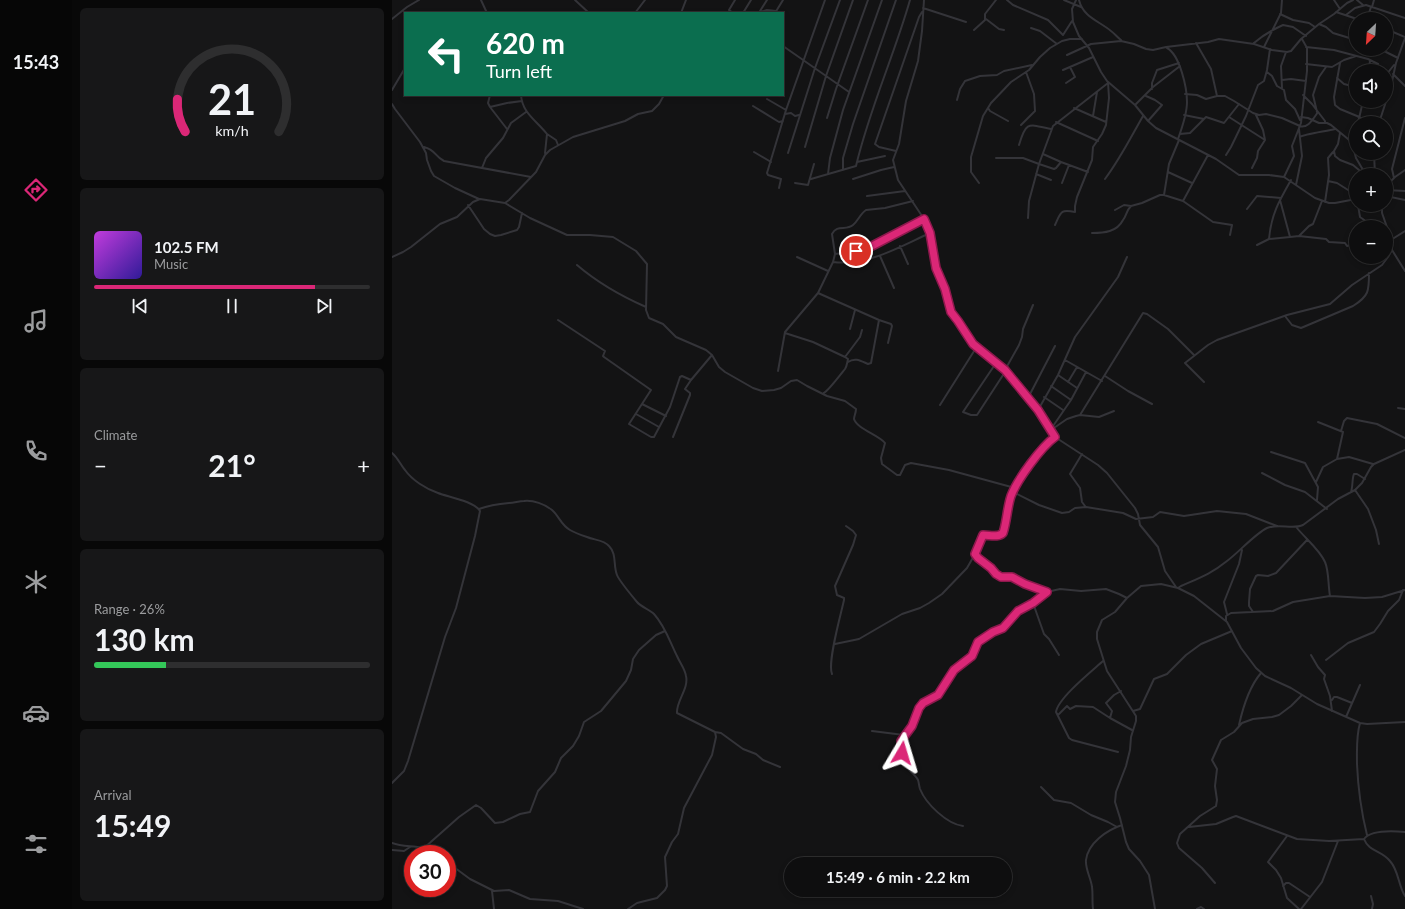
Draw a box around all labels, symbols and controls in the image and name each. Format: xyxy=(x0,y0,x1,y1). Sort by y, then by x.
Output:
north arrow xyxy=(1349,12,1393,56)
map controls xyxy=(1349,12,1393,264)
text: 620 m xyxy=(486,26,565,60)
icon: left xyxy=(420,28,472,80)
text: 15:43 xyxy=(13,51,59,73)
text: Turn left xyxy=(486,60,552,82)
button: sound xyxy=(1349,64,1393,108)
text: 21 xyxy=(208,74,256,124)
button: search xyxy=(1349,116,1393,160)
text: km/h xyxy=(215,122,249,139)
button: + xyxy=(1349,168,1393,212)
icon: directions xyxy=(22,176,50,204)
button: − xyxy=(1349,220,1393,264)
pin xyxy=(839,234,873,268)
text: 102.5 FM xyxy=(154,238,219,256)
icon: arrive xyxy=(845,240,867,262)
text: Music xyxy=(154,256,188,272)
icon: previous xyxy=(129,295,151,317)
icon: pause xyxy=(221,295,243,317)
icon: next xyxy=(313,295,335,317)
icon: music xyxy=(22,307,50,335)
text: Climate xyxy=(94,427,137,443)
icon: phone xyxy=(22,437,50,465)
text: 21° xyxy=(208,447,256,483)
text: − xyxy=(94,452,107,479)
text: + xyxy=(357,452,370,479)
icon: climate xyxy=(22,568,50,596)
text: Range · 26% xyxy=(94,601,165,617)
text: 130 km xyxy=(94,621,195,657)
icon: car xyxy=(22,699,50,727)
position arrow xyxy=(881,732,923,774)
text: Arrival xyxy=(94,787,131,803)
text: 15:49 xyxy=(94,807,171,843)
icon: filters xyxy=(22,830,50,858)
speed limit sign: 30 xyxy=(404,845,456,897)
text: 15:49 · 6 min · 2.2 km xyxy=(826,868,970,886)

